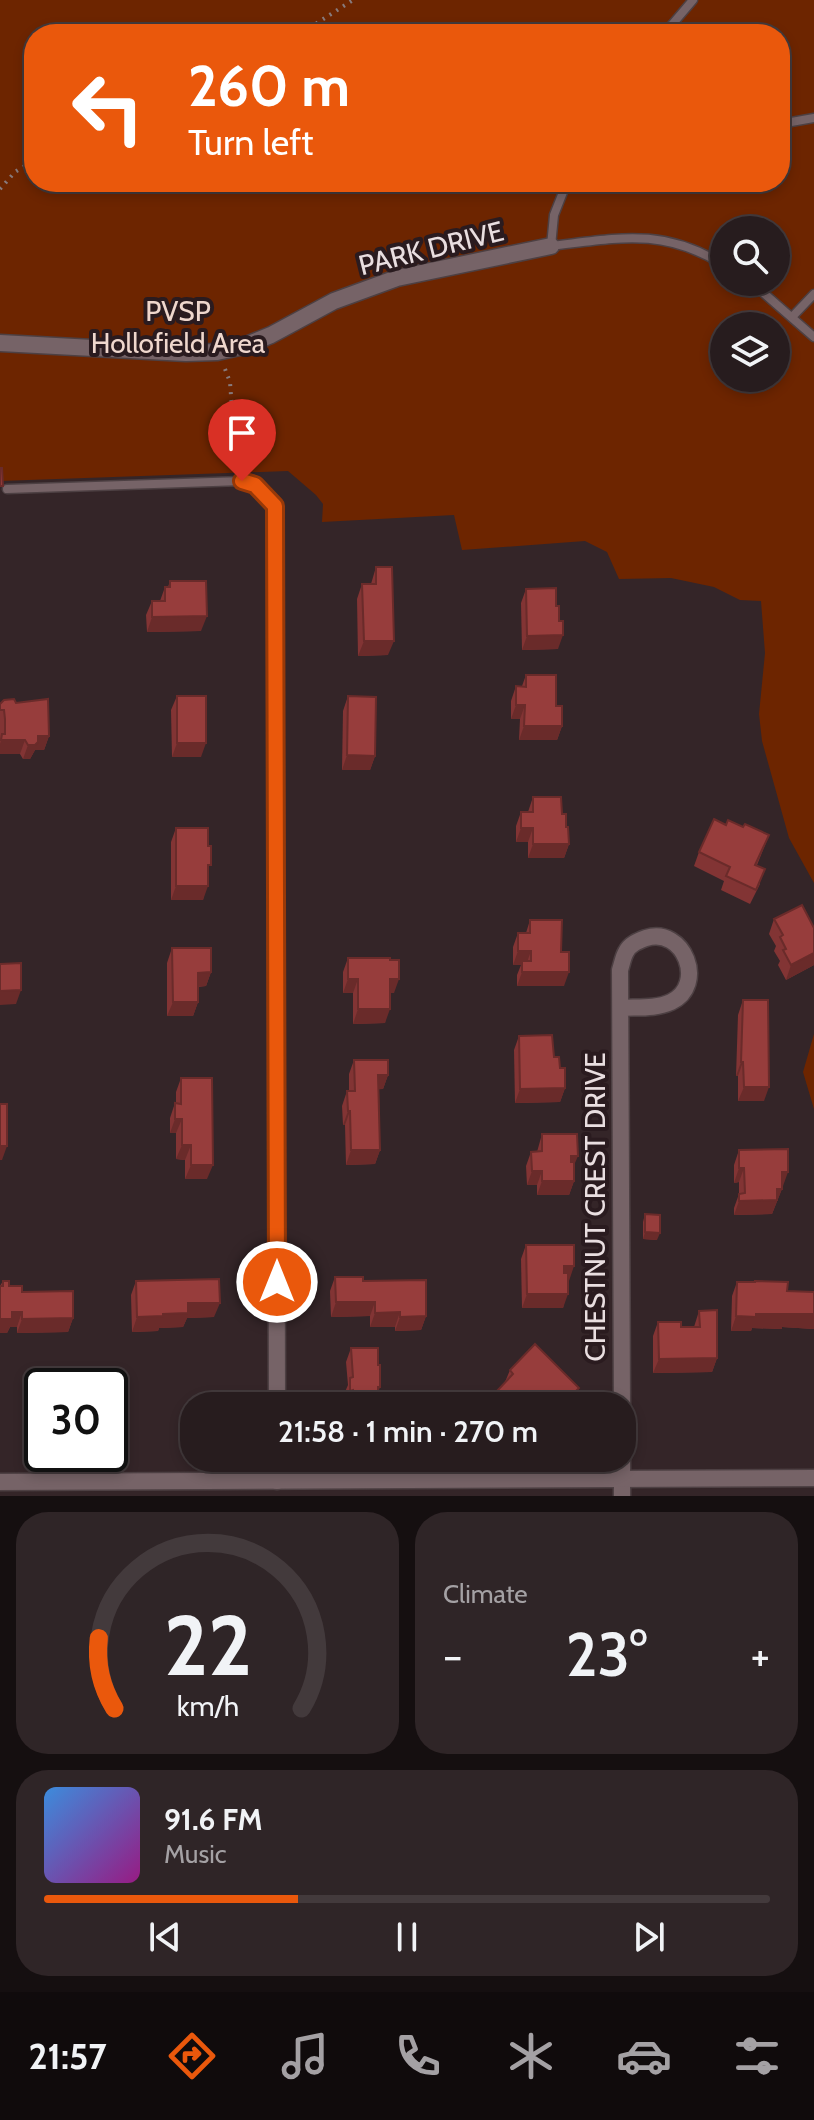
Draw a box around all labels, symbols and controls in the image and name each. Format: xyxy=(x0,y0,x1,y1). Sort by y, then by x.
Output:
text: 260 m xyxy=(188,52,350,120)
icon: left xyxy=(56,56,160,160)
text: Turn left xyxy=(188,120,313,164)
street label: PARK DRIVE xyxy=(355,214,507,282)
map controls xyxy=(710,216,790,392)
button: search xyxy=(710,216,790,296)
park label: PVSP Hollofield Area xyxy=(91,294,266,360)
button: layers xyxy=(710,312,790,392)
pin xyxy=(208,399,276,481)
icon: arrive xyxy=(220,411,264,455)
street label: CHESTNUT CREST DRIVE xyxy=(578,1052,612,1362)
position arrow xyxy=(235,1240,319,1324)
speed limit sign: 30 xyxy=(24,1368,128,1472)
text: 21:58 · 1 min · 270 m xyxy=(278,1413,538,1450)
text: Climate xyxy=(443,1578,528,1610)
text: 22 xyxy=(163,1595,252,1696)
text: 23° xyxy=(566,1618,647,1691)
text: − xyxy=(443,1629,462,1682)
text: + xyxy=(751,1629,770,1682)
text: km/h xyxy=(176,1688,239,1723)
text: 91.6 FM xyxy=(164,1801,262,1838)
text: Music xyxy=(164,1838,227,1870)
icon: previous xyxy=(143,1915,187,1959)
icon: pause xyxy=(385,1915,429,1959)
icon: next xyxy=(627,1915,671,1959)
icon: directions xyxy=(164,2028,220,2084)
icon: music xyxy=(277,2028,333,2084)
icon: phone xyxy=(390,2028,446,2084)
icon: climate xyxy=(503,2028,559,2084)
icon: car xyxy=(616,2028,672,2084)
icon: filters xyxy=(729,2028,785,2084)
text: 21:57 xyxy=(29,2034,107,2078)

